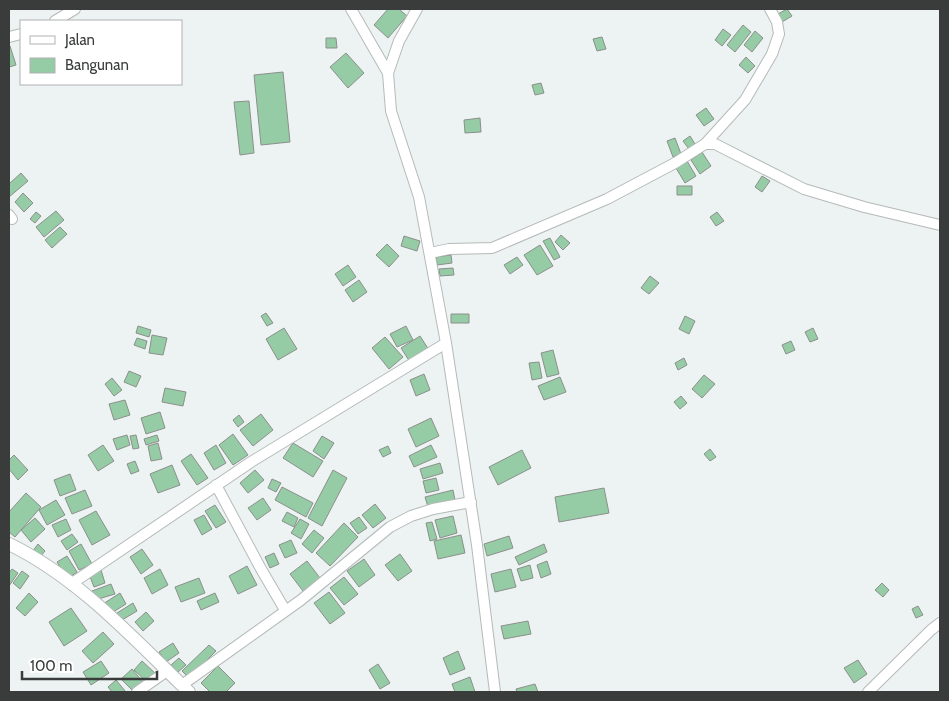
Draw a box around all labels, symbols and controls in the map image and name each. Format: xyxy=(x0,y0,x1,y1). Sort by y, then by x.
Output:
legend xyxy=(20,20,182,85)
text: Jalan xyxy=(64,31,95,49)
text: Bangunan xyxy=(65,56,129,74)
scale bar xyxy=(22,648,158,680)
text: 100 m xyxy=(30,657,72,675)

